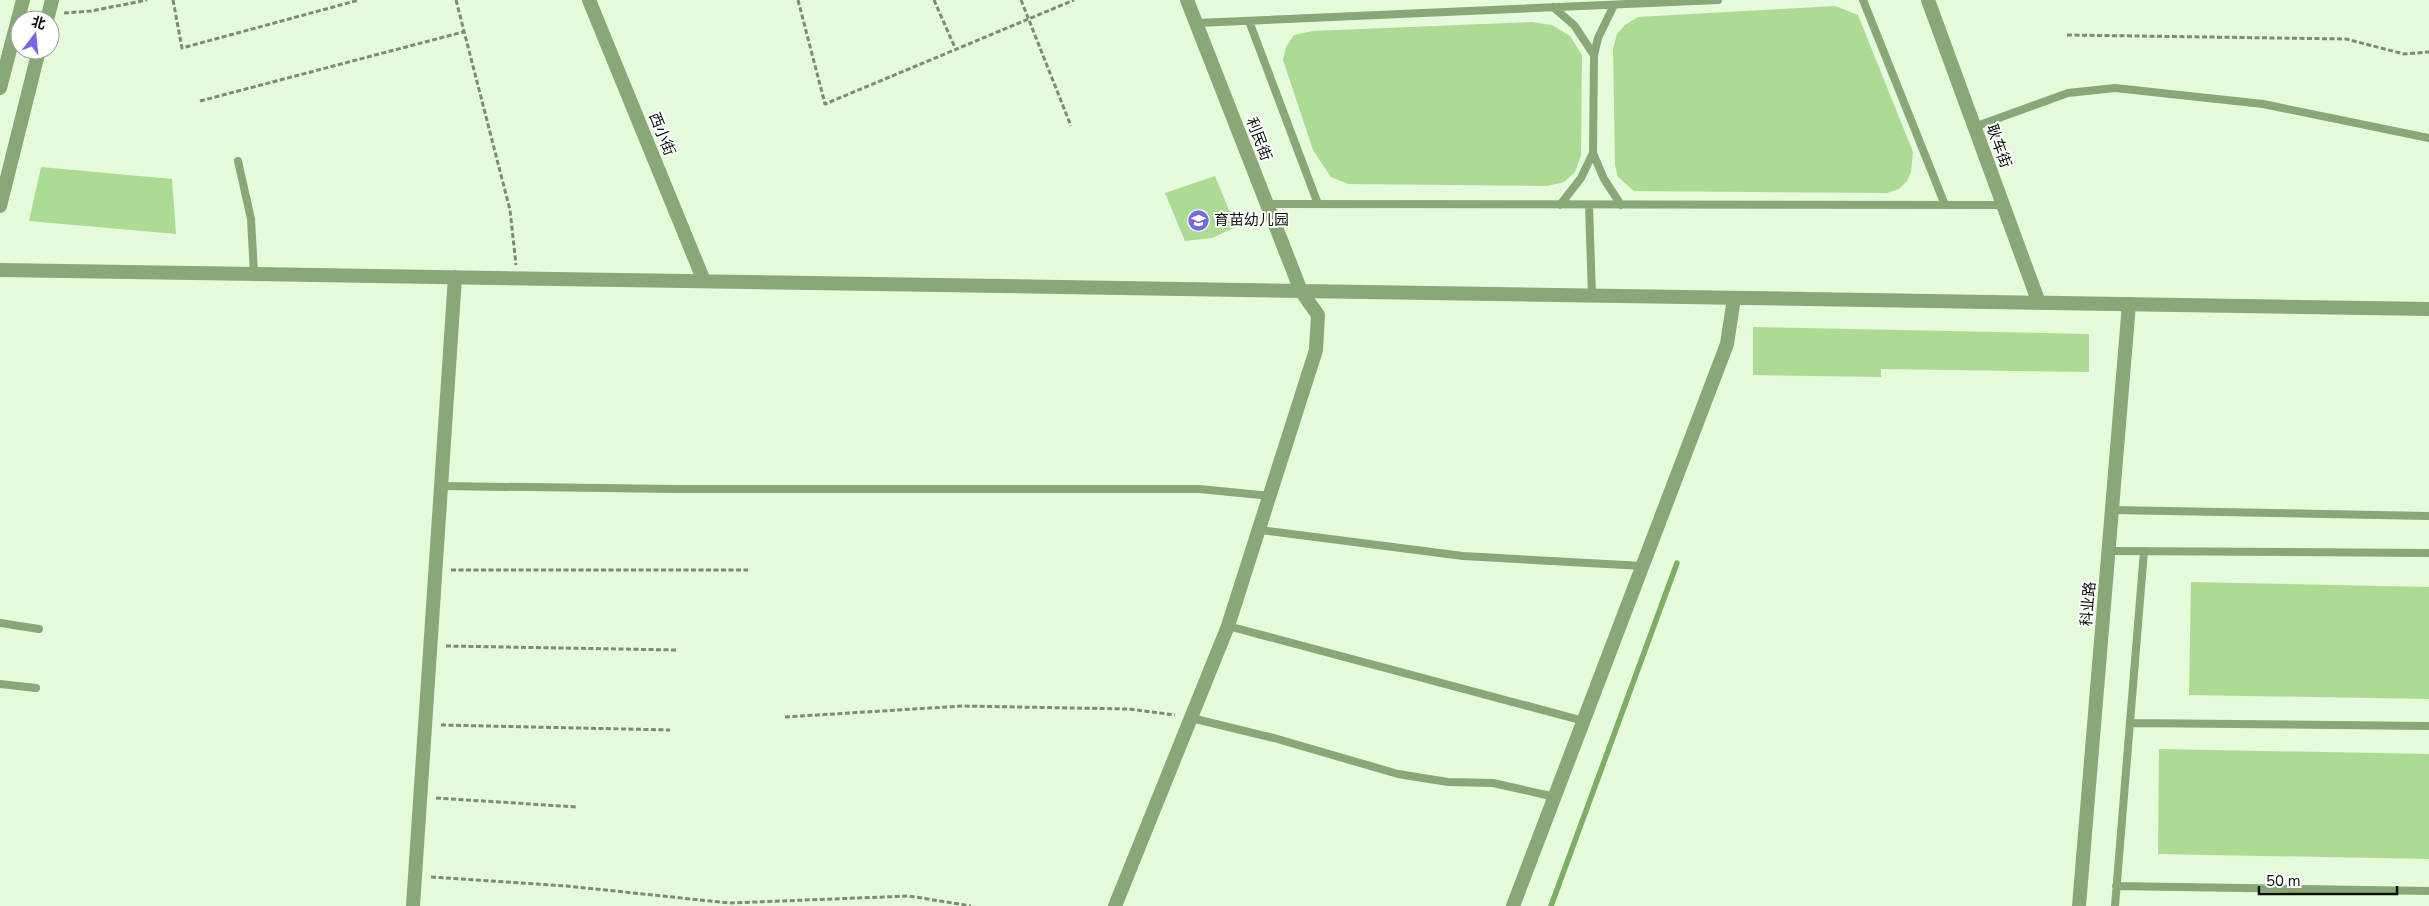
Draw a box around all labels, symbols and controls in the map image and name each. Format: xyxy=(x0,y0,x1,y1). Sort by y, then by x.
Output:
north arrow xyxy=(10,10,60,60)
text: 北 xyxy=(29,12,48,34)
street label: 西小街 xyxy=(644,109,680,159)
street label: 利民街 xyxy=(1242,114,1276,164)
street label: 耿车街 xyxy=(1982,121,2016,171)
school or university icon: 育苗幼儿园 xyxy=(1186,208,1210,232)
place label: 育苗幼儿园 xyxy=(1214,210,1289,230)
street label: 科业路 xyxy=(2076,581,2100,627)
scale bar xyxy=(2259,864,2396,896)
text: 50 m xyxy=(2266,871,2301,891)

